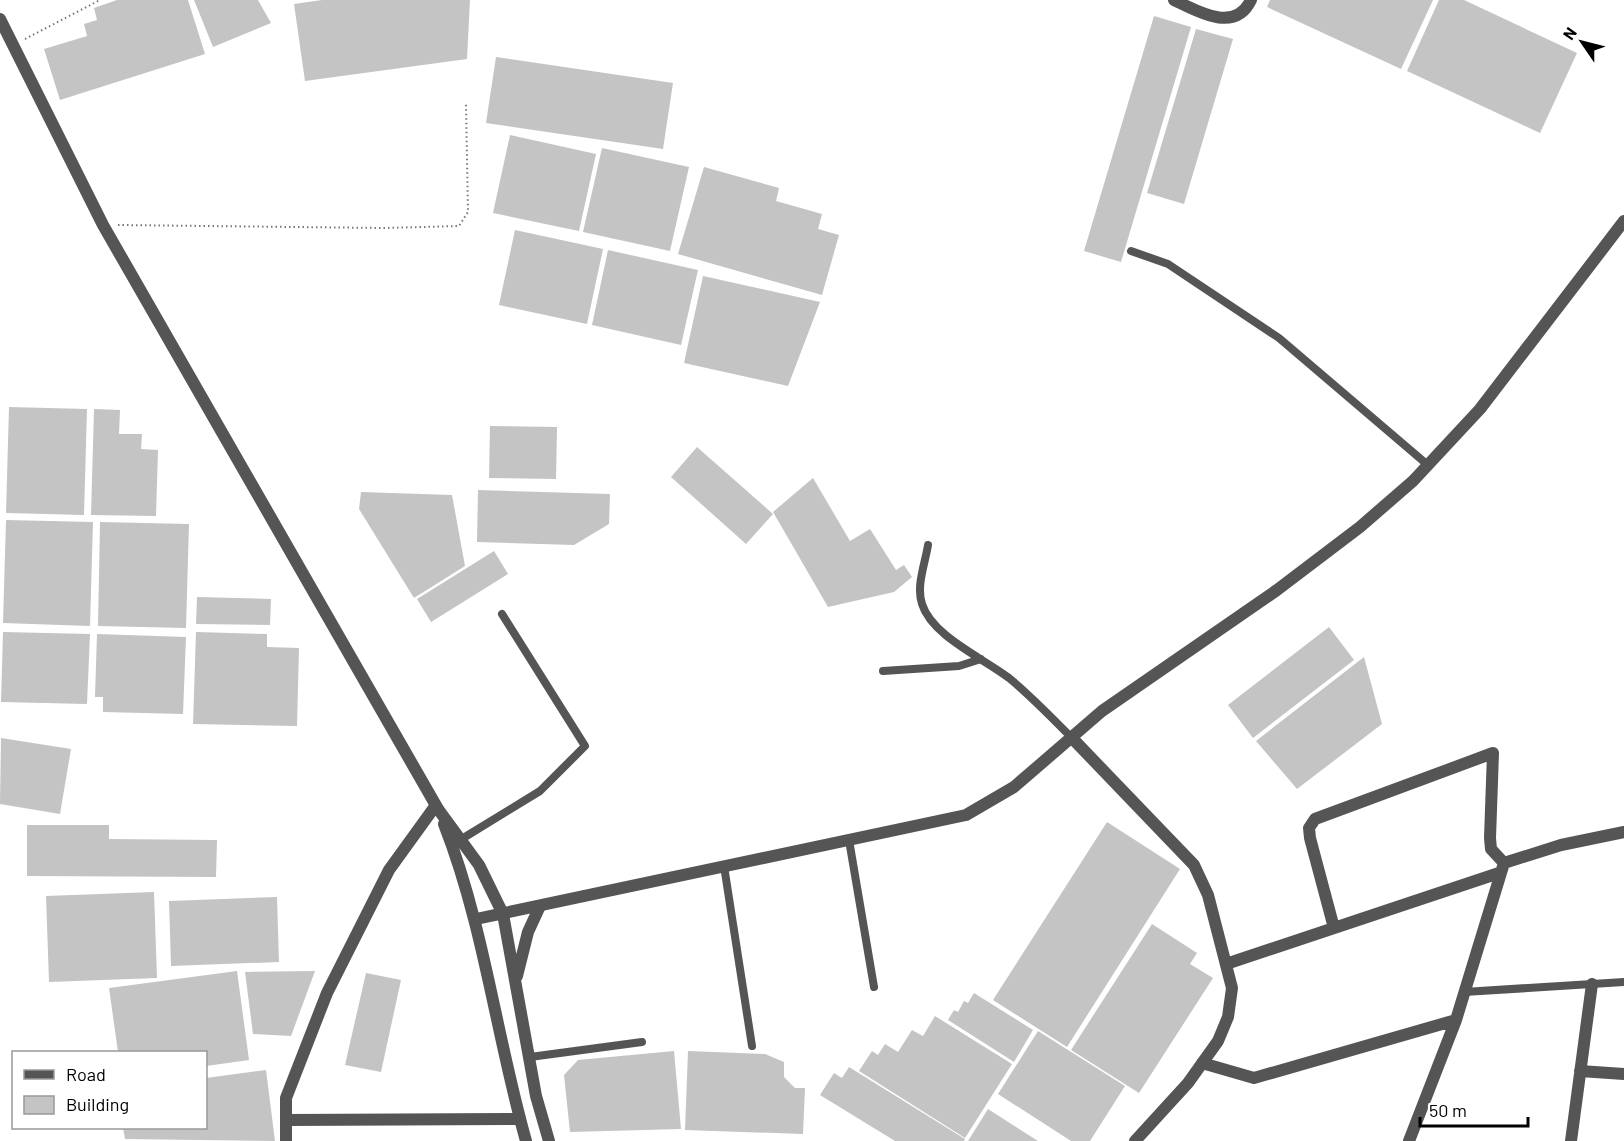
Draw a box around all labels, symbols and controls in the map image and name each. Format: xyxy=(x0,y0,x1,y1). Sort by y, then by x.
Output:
north arrow xyxy=(1552,12,1612,72)
text: N xyxy=(1558,23,1580,43)
legend xyxy=(12,1051,207,1129)
text: Road xyxy=(66,1063,106,1085)
scale bar xyxy=(1420,1090,1528,1128)
text: Building xyxy=(66,1093,129,1115)
text: 50 m xyxy=(1429,1099,1467,1121)

